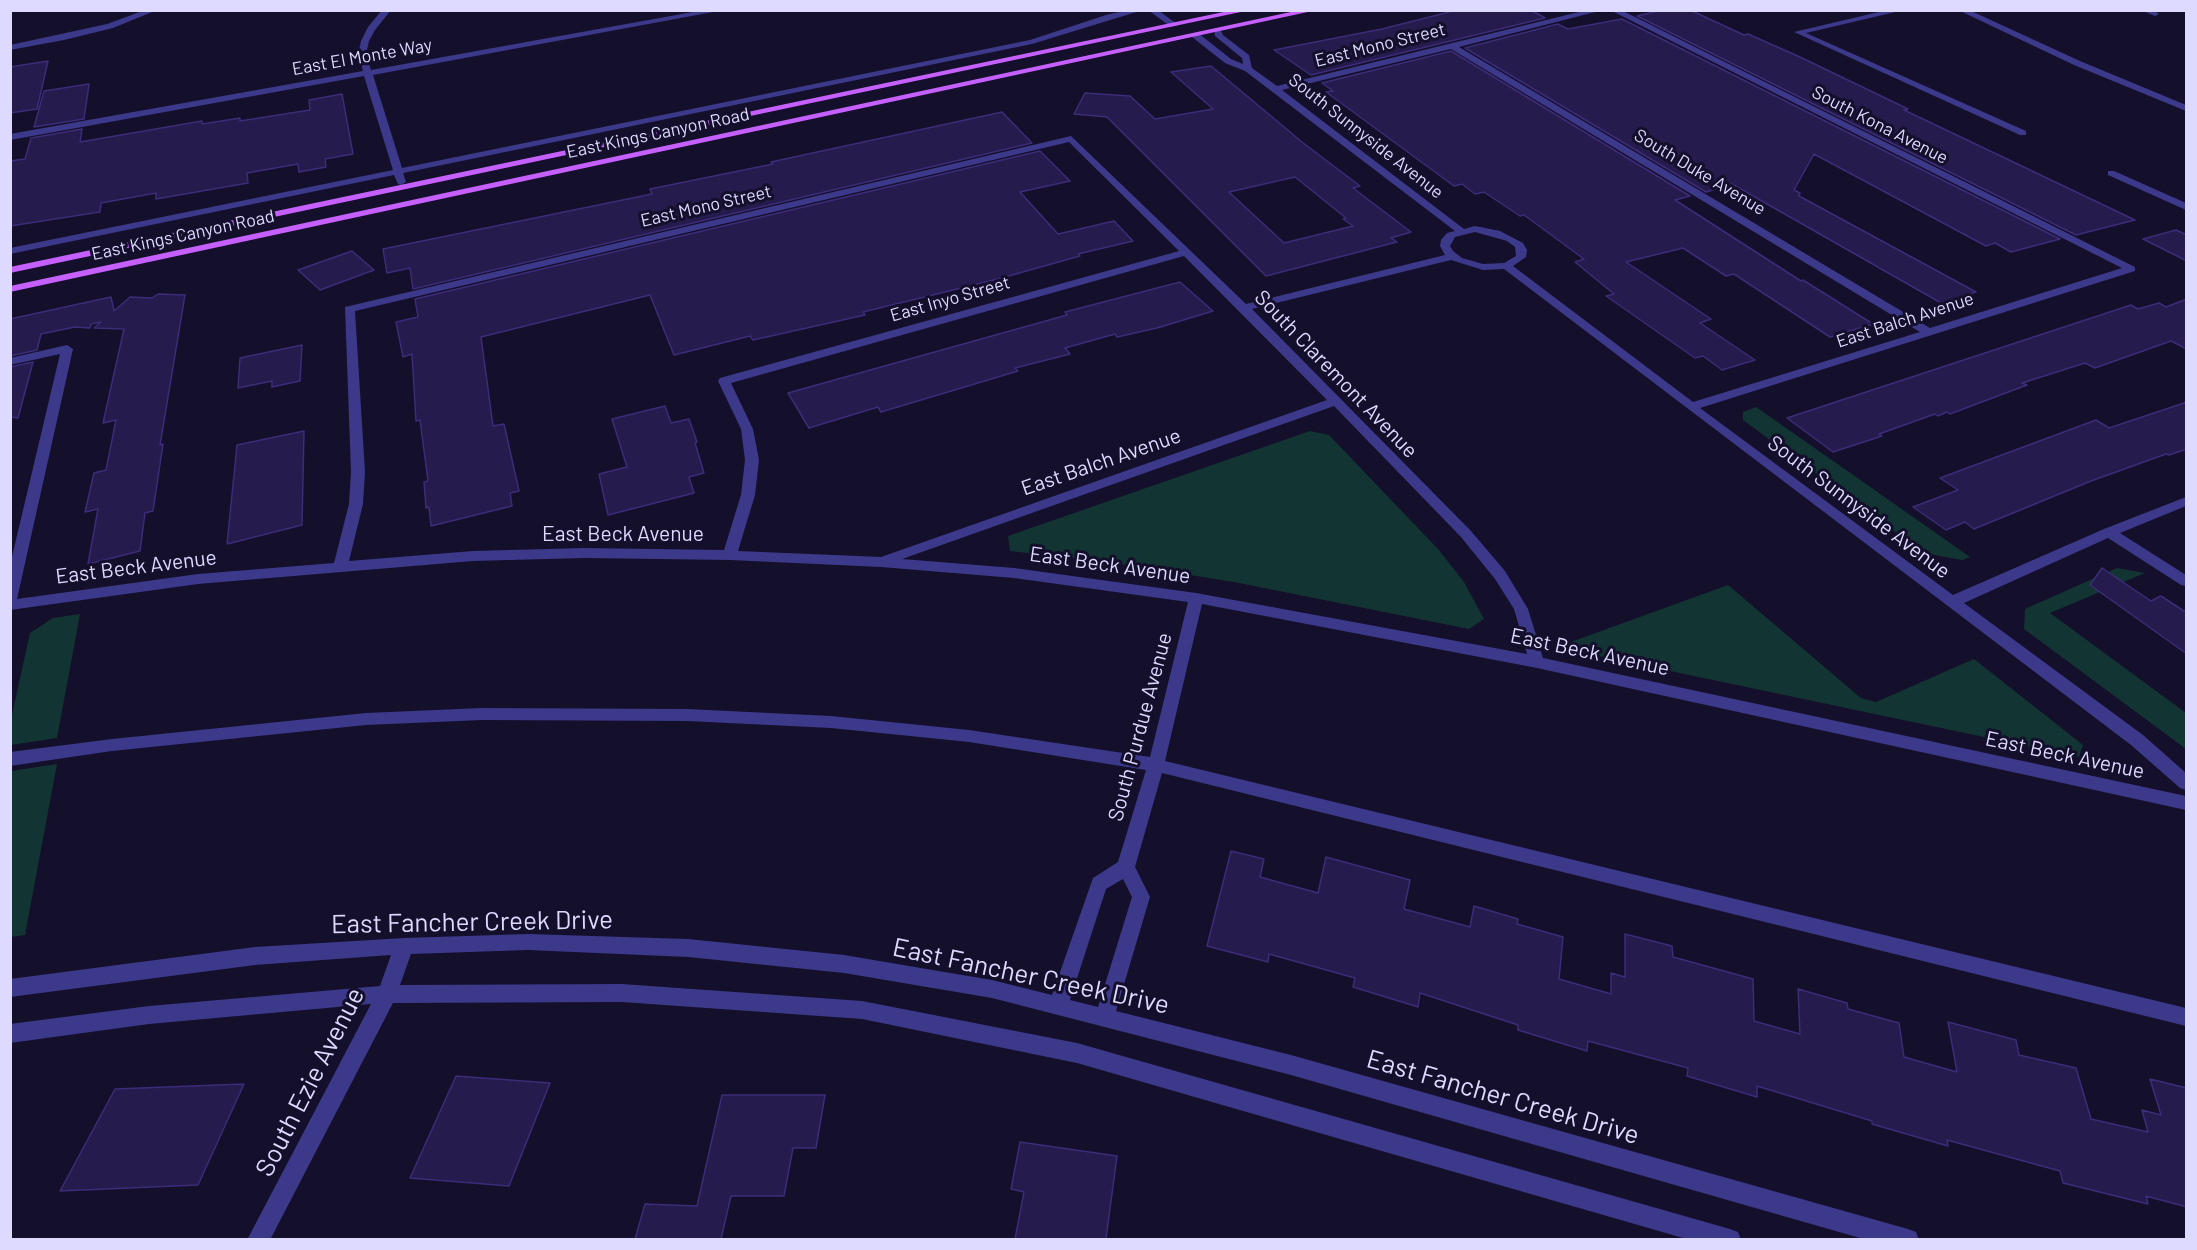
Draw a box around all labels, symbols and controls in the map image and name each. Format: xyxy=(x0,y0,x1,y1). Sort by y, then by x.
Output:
street label: East Mono Street xyxy=(1313,18,1447,72)
street label: East El Monte Way xyxy=(290,34,434,80)
street label: South Sunnyside Avenue xyxy=(1284,69,1448,203)
street label: South Kona Avenue xyxy=(1808,81,1952,169)
street label: East Kings Canyon Road xyxy=(565,103,751,163)
street label: South Duke Avenue xyxy=(1630,124,1770,220)
street label: East Mono Street xyxy=(638,180,774,232)
street label: East Kings Canyon Road xyxy=(90,205,276,265)
street label: East Inyo Street xyxy=(888,272,1012,326)
street label: South Claremont Avenue xyxy=(1249,285,1423,463)
street label: East Balch Avenue xyxy=(1834,288,1976,352)
street label: East Balch Avenue xyxy=(1018,423,1184,501)
street label: South Sunnyside Avenue xyxy=(1763,430,1955,584)
street label: East Beck Avenue xyxy=(542,521,704,547)
street label: East Beck Avenue xyxy=(1028,541,1192,589)
street label: East Beck Avenue xyxy=(54,545,218,589)
street label: East Beck Avenue xyxy=(1508,623,1672,681)
street label: South Purdue Avenue xyxy=(1103,630,1177,824)
street label: East Beck Avenue xyxy=(1983,726,2147,784)
street label: East Fancher Creek Drive xyxy=(331,904,613,940)
street label: East Fancher Creek Drive xyxy=(890,931,1172,1021)
street label: South Ezie Avenue xyxy=(249,982,371,1182)
street label: East Fancher Creek Drive xyxy=(1363,1043,1643,1151)

